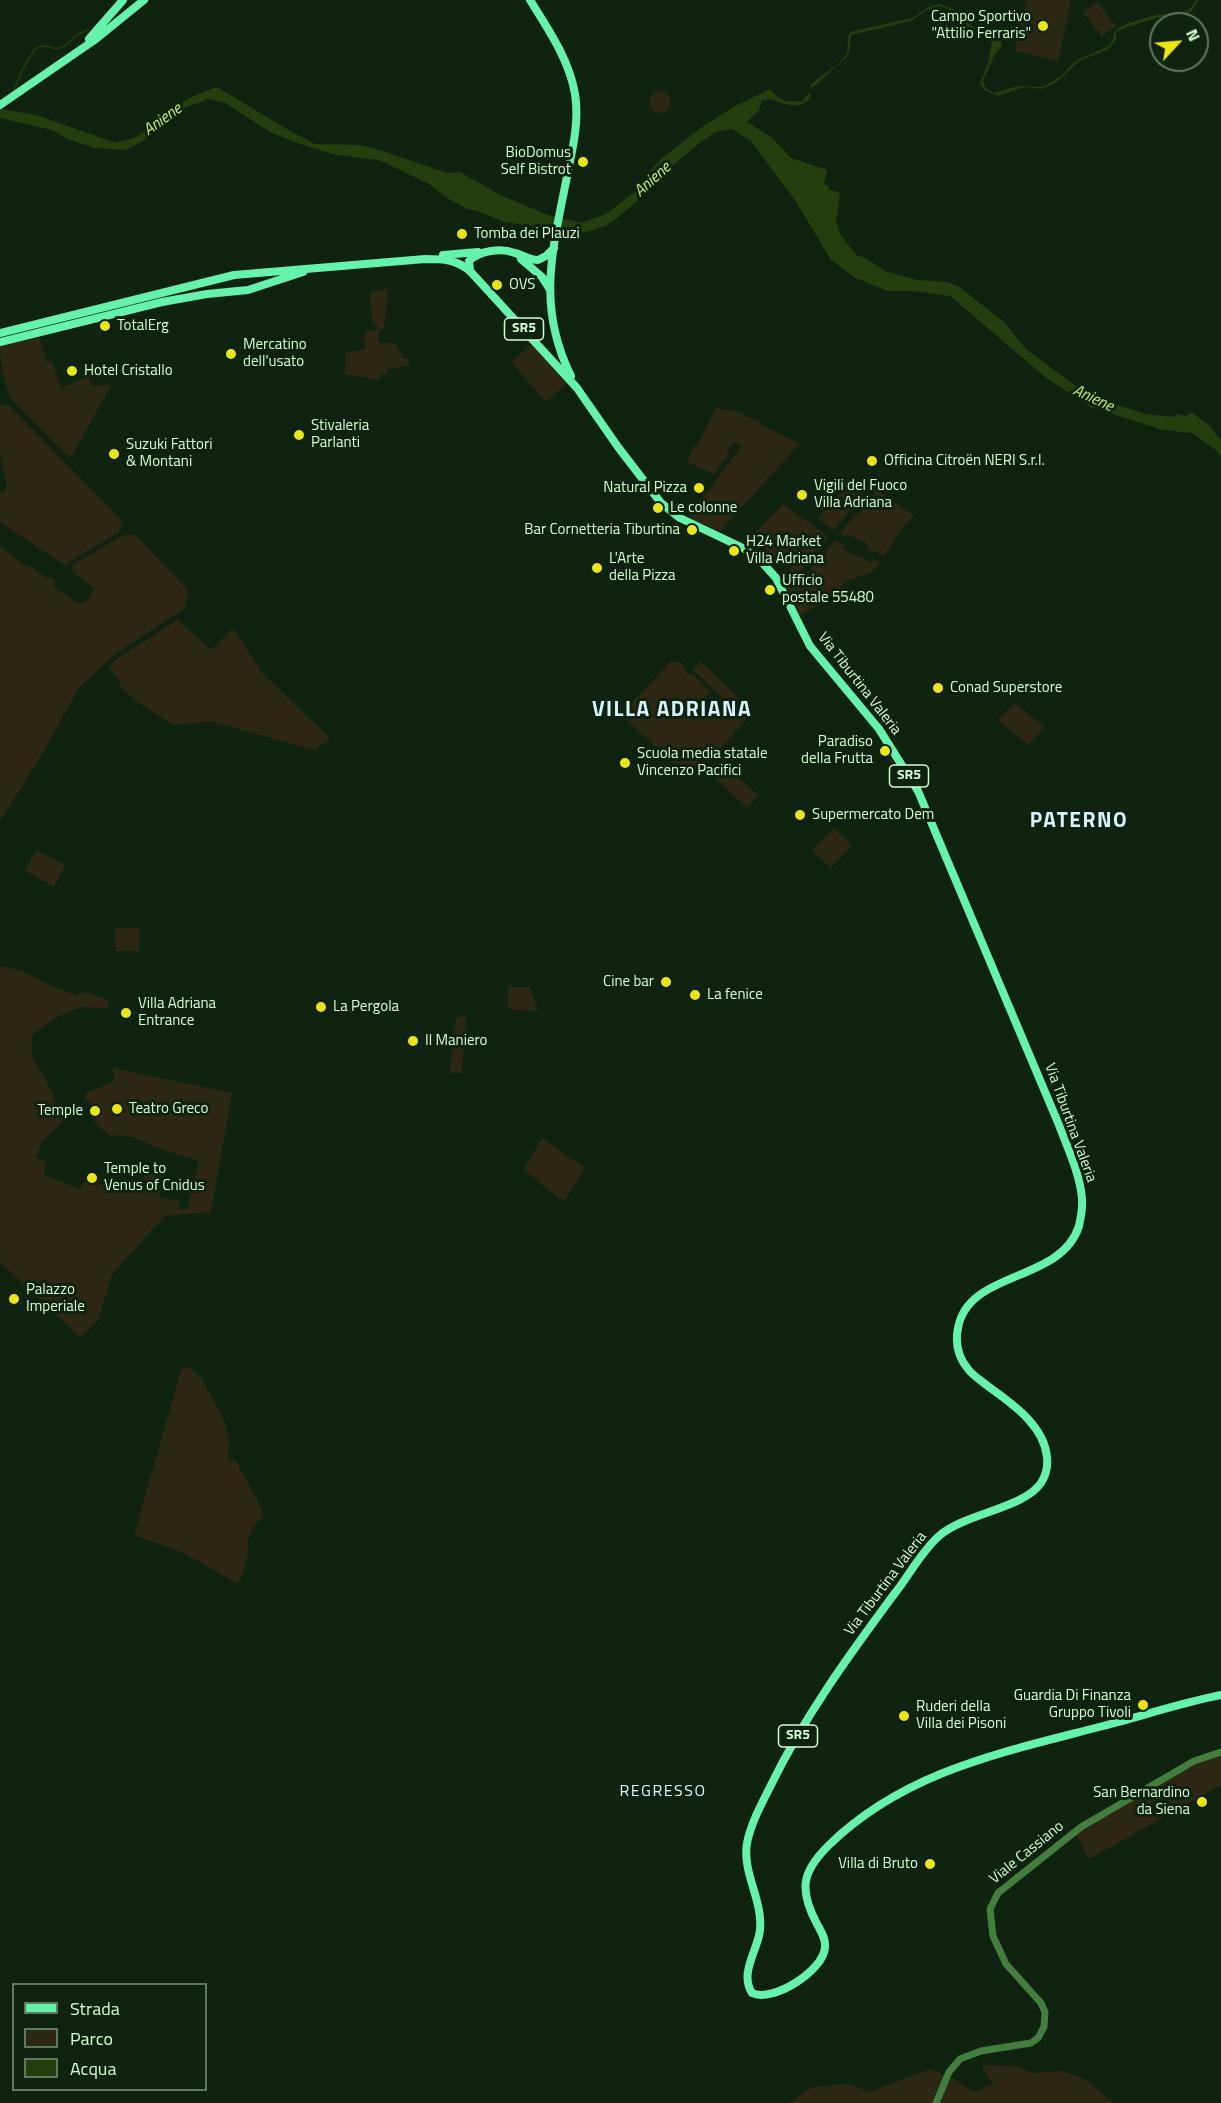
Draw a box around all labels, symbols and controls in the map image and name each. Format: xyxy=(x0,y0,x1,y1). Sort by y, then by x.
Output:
place label: Campo Sportivo "Attilio Ferraris" xyxy=(931,8,1031,43)
north arrow xyxy=(1149,12,1209,72)
marker: Campo Sportivo "Attilio Ferraris" xyxy=(1036,19,1050,33)
text: N xyxy=(1180,25,1207,45)
water label: Aniene xyxy=(140,100,186,140)
place label: BioDomus Self Bistrot xyxy=(501,144,571,179)
marker: BioDomus Self Bistrot xyxy=(576,155,590,169)
water label: Aniene xyxy=(631,159,675,201)
place label: Tomba dei Plauzi xyxy=(474,225,580,243)
marker: Tomba dei Plauzi xyxy=(455,227,469,241)
place label: OVS xyxy=(509,276,535,294)
marker: OVS xyxy=(490,278,504,292)
place label: TotalErg xyxy=(117,317,169,335)
road number: SR5 xyxy=(504,318,544,340)
marker: TotalErg xyxy=(98,319,112,333)
place label: Mercatino dell'usato xyxy=(243,336,307,371)
marker: Mercatino dell'usato xyxy=(224,347,238,361)
place label: Hotel Cristallo xyxy=(84,362,173,380)
marker: Hotel Cristallo xyxy=(65,364,79,378)
water label: Aniene xyxy=(1070,381,1116,417)
place label: Stivaleria Parlanti xyxy=(311,417,369,452)
marker: Stivaleria Parlanti xyxy=(292,428,306,442)
place label: Suzuki Fattori & Montani xyxy=(126,436,212,471)
marker: Suzuki Fattori & Montani xyxy=(107,447,121,461)
place label: Officina Citroën NERI S.r.l. xyxy=(884,452,1045,470)
marker: Officina Citroën NERI S.r.l. xyxy=(865,454,879,468)
place label: Vigili del Fuoco Villa Adriana xyxy=(814,477,907,512)
place label: Natural Pizza xyxy=(603,479,687,497)
marker: Natural Pizza xyxy=(692,481,706,495)
marker: Vigili del Fuoco Villa Adriana xyxy=(795,488,809,502)
place label: Le colonne xyxy=(670,499,737,517)
marker: Le colonne xyxy=(651,501,665,515)
place label: Bar Cornetteria Tiburtina xyxy=(524,521,680,539)
marker: Bar Cornetteria Tiburtina xyxy=(685,523,699,537)
place label: H24 Market Villa Adriana xyxy=(746,533,824,568)
marker: H24 Market Villa Adriana xyxy=(727,544,741,558)
place label: L'Arte della Pizza xyxy=(609,550,676,585)
marker: L'Arte della Pizza xyxy=(590,561,604,575)
place label: Ufficio postale 55480 xyxy=(782,572,874,607)
marker: Ufficio postale 55480 xyxy=(763,583,777,597)
street label: Via Tiburtina Valeria xyxy=(813,629,905,739)
place label: Conad Superstore xyxy=(950,679,1062,697)
marker: Conad Superstore xyxy=(931,681,945,695)
district label: VILLA ADRIANA xyxy=(592,698,752,724)
place label: Paradiso della Frutta xyxy=(801,733,873,768)
marker: Paradiso della Frutta xyxy=(878,744,892,758)
place label: Scuola media statale Vincenzo Pacifici xyxy=(637,745,768,780)
marker: Scuola media statale Vincenzo Pacifici xyxy=(618,756,632,770)
road number: SR5 xyxy=(890,765,928,787)
place label: Supermercato Dem xyxy=(812,806,934,824)
marker: Supermercato Dem xyxy=(793,808,807,822)
district label: PATERNO xyxy=(1030,809,1128,835)
place label: Cine bar xyxy=(603,973,654,991)
marker: Cine bar xyxy=(659,975,673,989)
place label: La fenice xyxy=(707,986,763,1004)
marker: La fenice xyxy=(688,988,702,1002)
place label: Villa Adriana Entrance xyxy=(138,995,216,1030)
place label: La Pergola xyxy=(333,998,399,1016)
marker: La Pergola xyxy=(314,1000,328,1014)
marker: Villa Adriana Entrance xyxy=(119,1006,133,1020)
place label: Il Maniero xyxy=(425,1032,487,1050)
marker: Il Maniero xyxy=(406,1034,420,1048)
street label: Via Tiburtina Valeria xyxy=(1040,1061,1100,1185)
place label: Teatro Greco xyxy=(129,1100,208,1118)
place label: Temple xyxy=(37,1102,83,1120)
marker: Teatro Greco xyxy=(110,1102,124,1116)
marker: Temple xyxy=(88,1104,102,1118)
place label: Temple to Venus of Cnidus xyxy=(104,1160,205,1195)
marker: Temple to Venus of Cnidus xyxy=(85,1171,99,1185)
place label: Palazzo Imperiale xyxy=(26,1281,85,1316)
marker: Palazzo Imperiale xyxy=(7,1292,21,1306)
street label: Via Tiburtina Valeria xyxy=(841,1529,931,1639)
place label: Guardia Di Finanza Gruppo Tivoli xyxy=(1014,1687,1131,1722)
place label: Ruderi della Villa dei Pisoni xyxy=(916,1698,1006,1733)
marker: Guardia Di Finanza Gruppo Tivoli xyxy=(1136,1698,1150,1712)
marker: Ruderi della Villa dei Pisoni xyxy=(897,1709,911,1723)
road number: SR5 xyxy=(778,1725,818,1747)
district label: REGRESSO xyxy=(620,1782,706,1802)
place label: San Bernardino da Siena xyxy=(1093,1784,1190,1819)
marker: San Bernardino da Siena xyxy=(1195,1795,1209,1809)
street label: Viale Cassiano xyxy=(986,1818,1068,1888)
place label: Villa di Bruto xyxy=(838,1855,918,1873)
marker: Villa di Bruto xyxy=(923,1857,937,1871)
legend xyxy=(12,1983,207,2091)
text: Strada xyxy=(70,1995,120,2022)
text: Parco xyxy=(70,2025,113,2052)
text: Acqua xyxy=(70,2055,116,2082)

